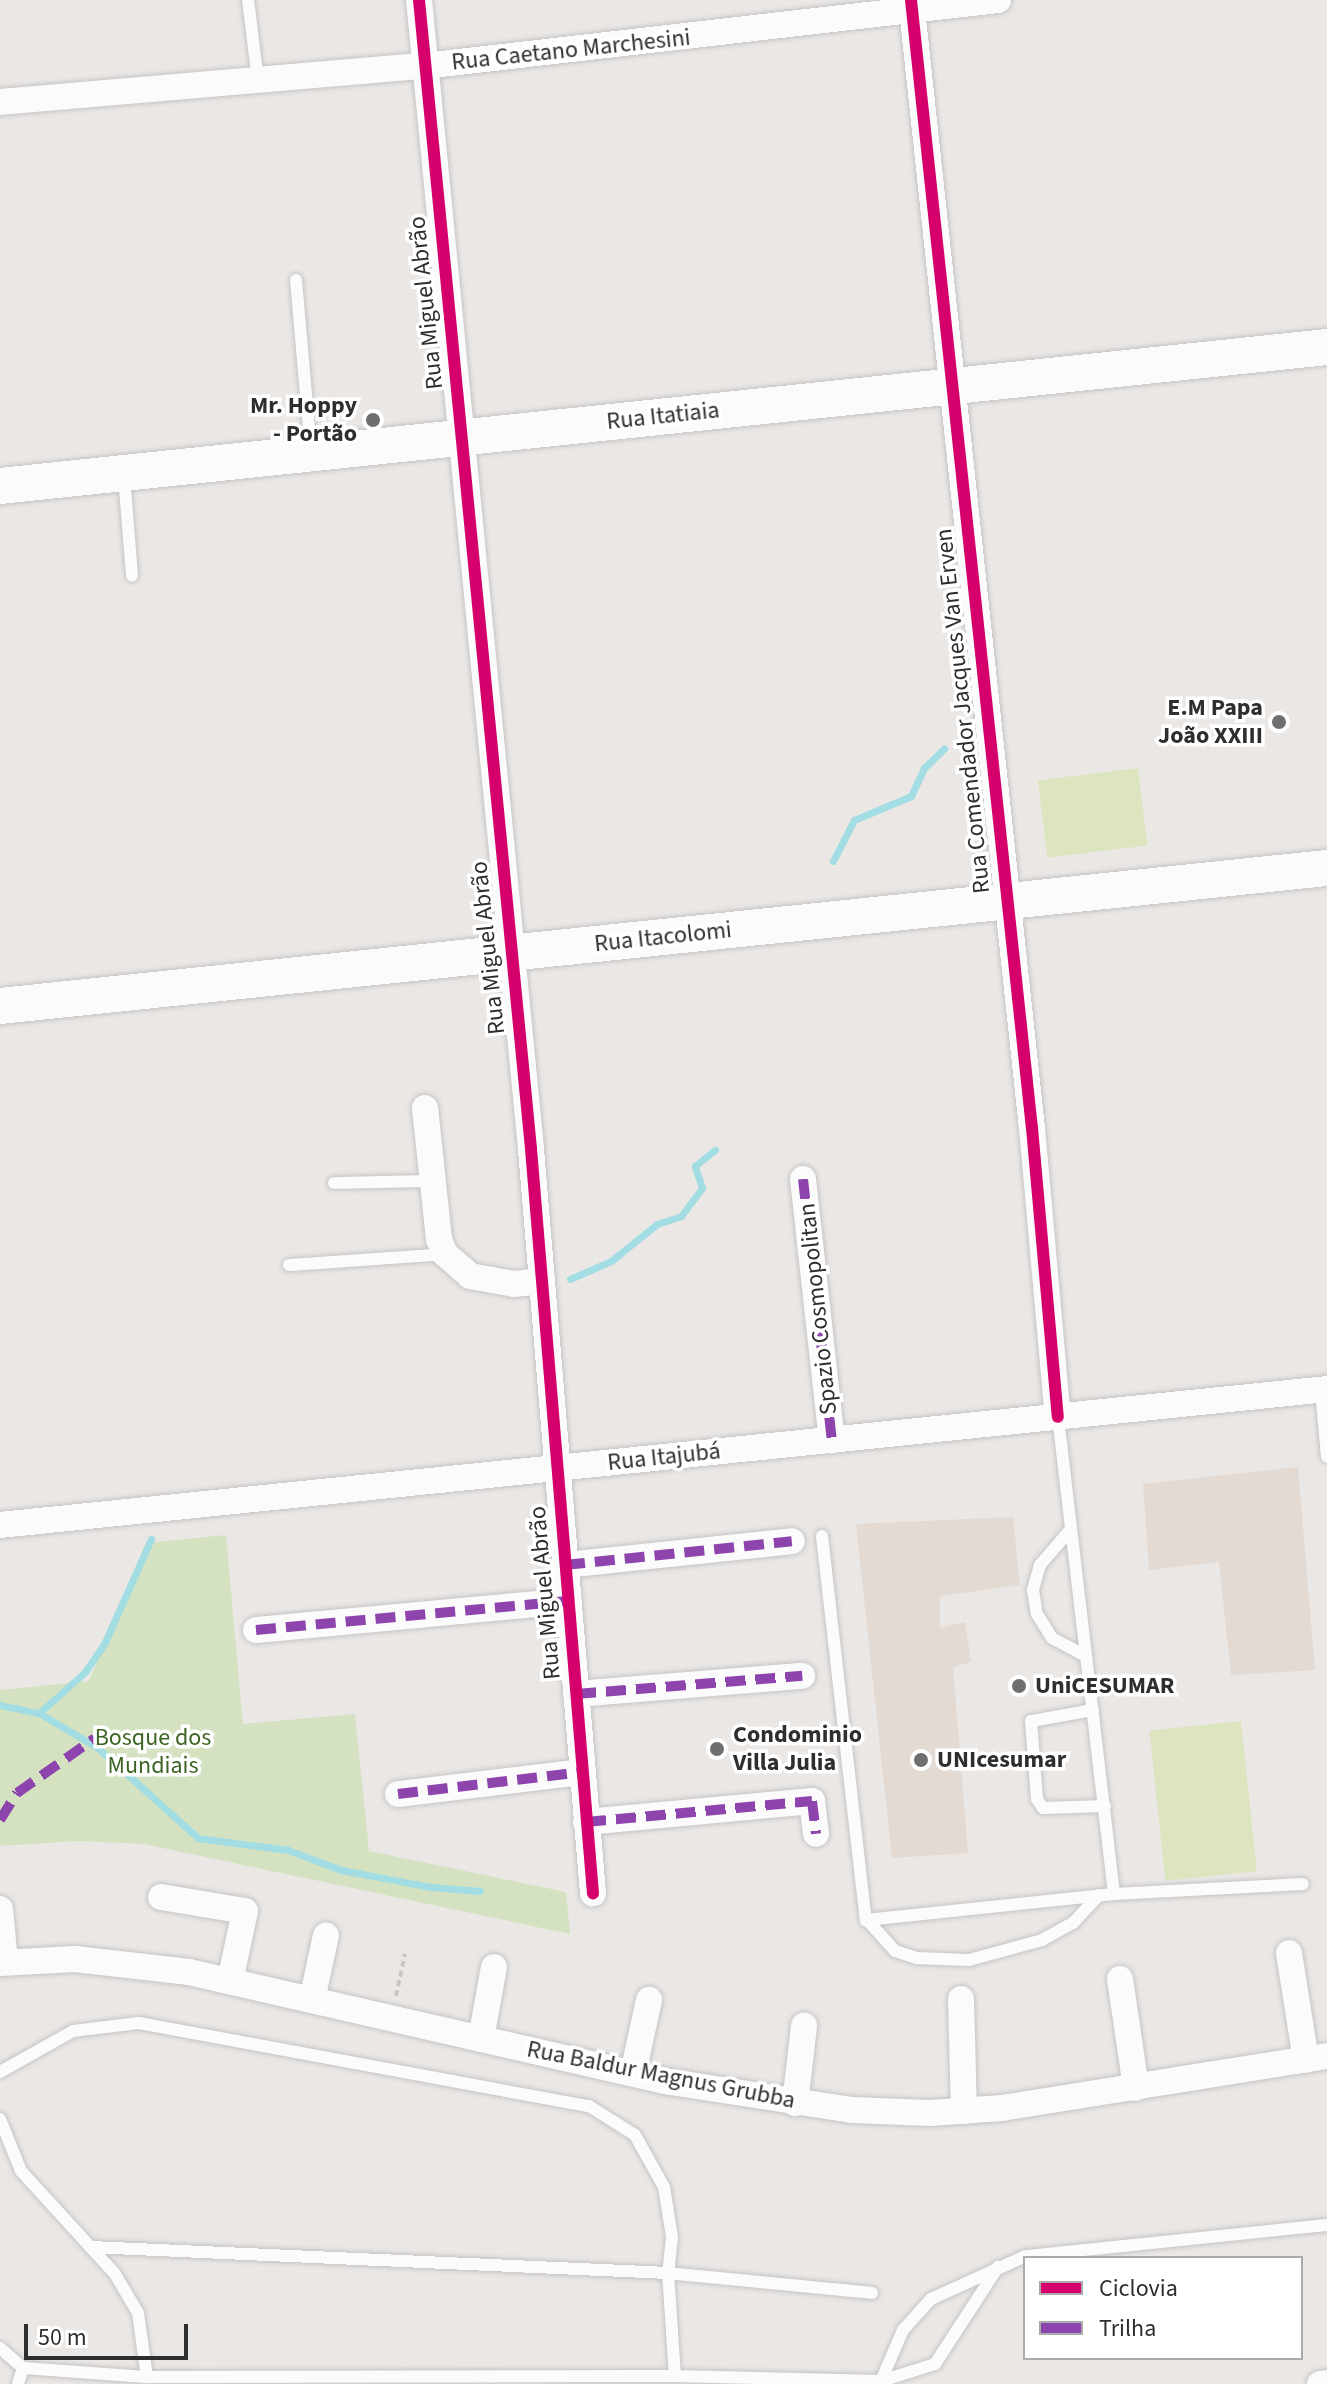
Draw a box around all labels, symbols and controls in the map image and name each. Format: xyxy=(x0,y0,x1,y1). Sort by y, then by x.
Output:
street label: Rua Caetano Marchesini xyxy=(450,23,692,77)
street label: Rua Miguel Abrão xyxy=(403,215,449,391)
place label: Mr. Hoppy - Portão xyxy=(250,392,357,448)
street label: Rua Itatiaia xyxy=(605,396,721,436)
marker: Mr. Hoppy - Portão xyxy=(364,411,382,429)
street label: Rua Comendador Jacques Van Erven xyxy=(930,527,996,895)
place label: E.M Papa João XXIII xyxy=(1158,694,1263,750)
marker: E.M Papa João XXIII xyxy=(1270,713,1288,731)
street label: Rua Miguel Abrão xyxy=(465,860,511,1036)
street label: Rua Itacolomi xyxy=(593,915,733,959)
street label: Spazio Cosmopolitan xyxy=(793,1202,843,1416)
street label: Rua Itajubá xyxy=(606,1437,722,1477)
street label: Rua Miguel Abrão xyxy=(523,1505,567,1681)
place label: UniCESUMAR xyxy=(1035,1672,1174,1700)
marker: UniCESUMAR xyxy=(1010,1677,1028,1695)
place label: Condominio Villa Julia xyxy=(733,1721,862,1777)
park label: Bosque dos Mundiais xyxy=(95,1724,211,1780)
marker: Condominio Villa Julia xyxy=(708,1740,726,1758)
place label: UNIcesumar xyxy=(937,1746,1066,1774)
marker: UNIcesumar xyxy=(912,1751,930,1769)
street label: Rua Baldur Magnus Grubba xyxy=(524,2035,798,2115)
legend xyxy=(1023,2256,1303,2360)
text: Ciclovia xyxy=(1099,2271,1178,2306)
scale bar xyxy=(28,2308,192,2358)
text: Trilha xyxy=(1099,2311,1156,2346)
text: 50 m xyxy=(38,2320,87,2355)

